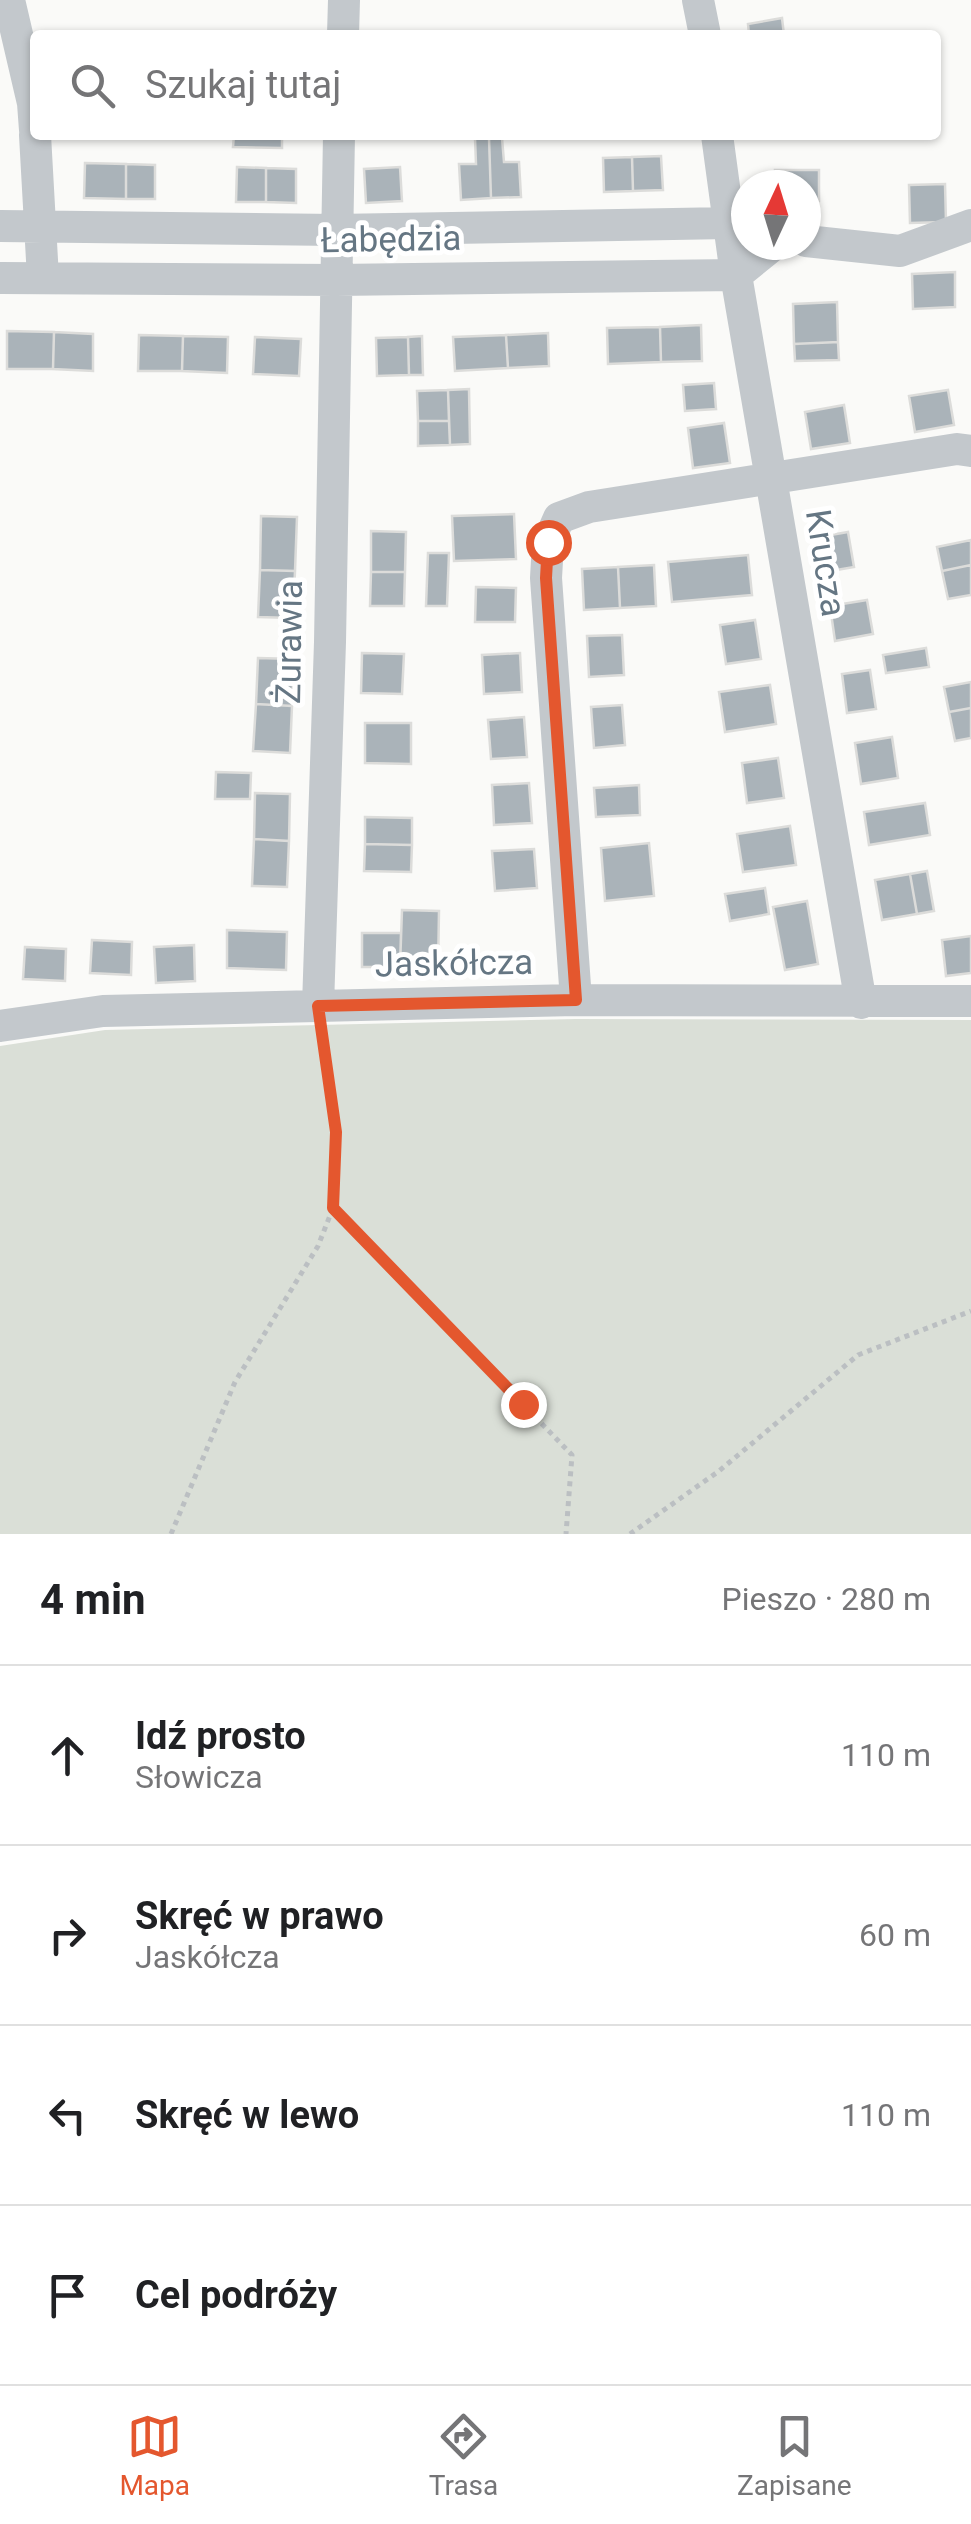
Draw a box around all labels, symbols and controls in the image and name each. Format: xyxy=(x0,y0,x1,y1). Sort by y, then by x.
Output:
search box xyxy=(30,30,941,140)
icon: search xyxy=(65,58,120,113)
text: Szukaj tutaj xyxy=(145,63,341,107)
north arrow xyxy=(731,170,821,260)
street label: Łabędzia xyxy=(320,218,462,261)
street label: Krucza xyxy=(797,507,854,620)
route start xyxy=(526,520,572,566)
street label: Żurawia xyxy=(268,580,311,704)
street label: Jaskółcza xyxy=(375,942,534,985)
route end xyxy=(501,1382,547,1428)
text: 4 min xyxy=(40,1575,146,1624)
text: Pieszo · 280 m xyxy=(721,1580,931,1618)
text: Idź prosto xyxy=(135,1714,306,1758)
icon: ahead xyxy=(40,1728,95,1783)
text: 110 m xyxy=(841,1736,931,1774)
text: Słowicza xyxy=(135,1758,263,1796)
text: Skręć w prawo xyxy=(135,1894,384,1938)
icon: right xyxy=(40,1908,95,1963)
text: 60 m xyxy=(859,1916,931,1954)
text: Jaskółcza xyxy=(135,1938,280,1976)
icon: left xyxy=(40,2088,95,2143)
text: Skręć w lewo xyxy=(135,2093,359,2137)
text: 110 m xyxy=(841,2096,931,2134)
icon: arrive xyxy=(40,2268,95,2323)
text: Cel podróży xyxy=(135,2273,337,2317)
tab: Mapa xyxy=(119,2409,190,2502)
tab: Trasa xyxy=(429,2409,498,2502)
tab: Zapisane xyxy=(737,2409,852,2502)

